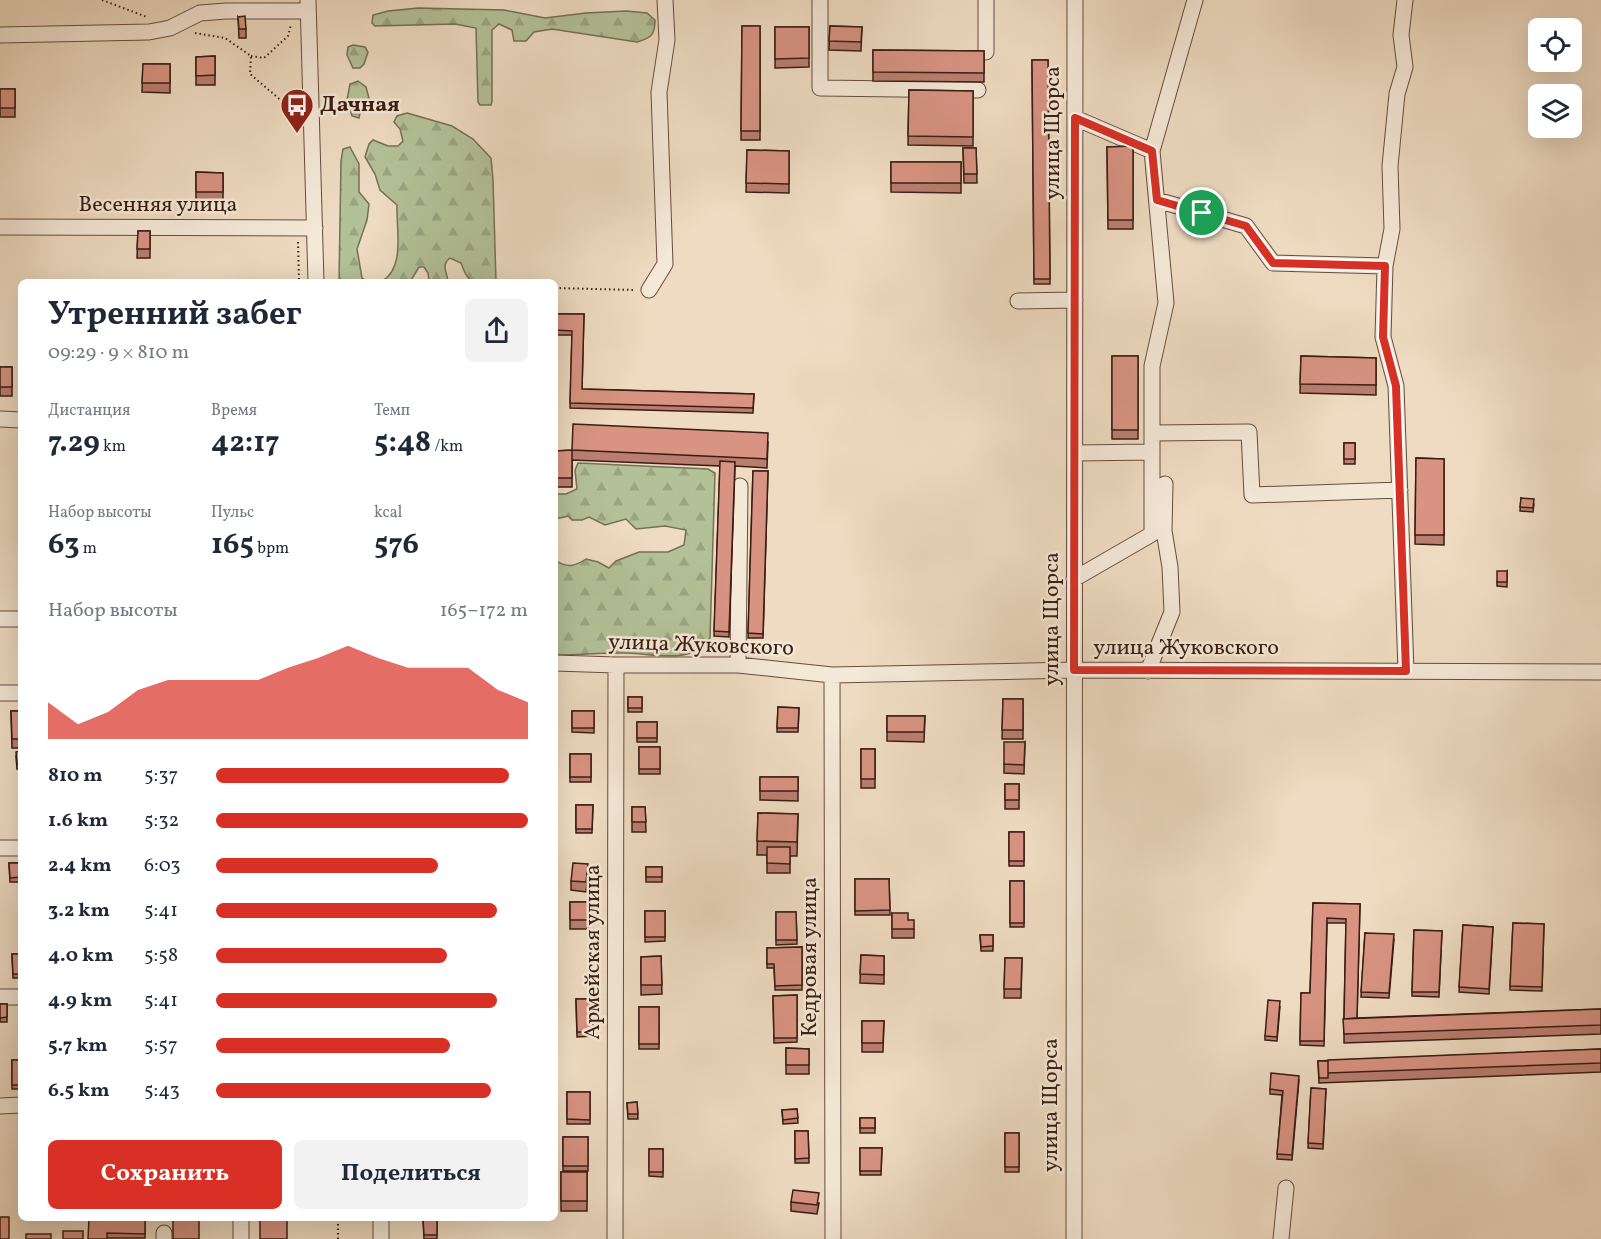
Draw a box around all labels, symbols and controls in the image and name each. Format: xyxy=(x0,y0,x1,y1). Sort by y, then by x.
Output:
map controls xyxy=(1528,18,1582,138)
button: locate xyxy=(1528,18,1582,72)
street label: улица Щорса xyxy=(1038,66,1069,200)
button: layers xyxy=(1528,84,1582,138)
bus stop icon: Дачная xyxy=(279,87,315,134)
place label: Дачная xyxy=(320,90,400,121)
pin xyxy=(1176,187,1227,238)
street label: Весенняя улица xyxy=(78,190,238,221)
icon: arrive xyxy=(1185,196,1218,229)
text: Утренний забег xyxy=(48,293,302,339)
button: share xyxy=(465,299,528,362)
text: 09:29 · 9 × 810 m xyxy=(48,339,189,367)
text: Дистанция xyxy=(48,400,130,422)
text: Время xyxy=(211,400,257,422)
text: Темп xyxy=(374,400,410,422)
text: 7.29 xyxy=(48,422,100,464)
text: 42:17 xyxy=(211,422,280,464)
text: 5:48 xyxy=(374,422,431,464)
text: km xyxy=(100,436,126,458)
text: /km xyxy=(431,436,463,458)
text: Набор высоты xyxy=(48,502,152,524)
text: Пульс xyxy=(211,502,254,524)
text: kcal xyxy=(374,502,402,524)
text: 63 xyxy=(48,524,80,566)
text: 165 xyxy=(211,524,254,566)
text: 576 xyxy=(374,524,419,566)
text: m xyxy=(80,538,97,560)
text: bpm xyxy=(254,538,289,560)
street label: улица Щорса xyxy=(1037,552,1068,686)
text: Набор высоты xyxy=(48,597,178,625)
text: 165–172 m xyxy=(440,597,528,625)
street label: улица Жуковского xyxy=(608,627,794,665)
street label: улица Жуковского xyxy=(1093,633,1279,664)
text: 810 m xyxy=(48,762,103,790)
text: 5:37 xyxy=(144,762,178,790)
text: 1.6 km xyxy=(48,807,108,835)
text: 5:32 xyxy=(144,807,179,835)
text: 2.4 km xyxy=(48,852,112,880)
text: 6:03 xyxy=(144,852,181,880)
street label: Армейская улица xyxy=(578,864,609,1040)
street label: Кедровая улица xyxy=(795,877,826,1037)
text: 3.2 km xyxy=(48,897,110,925)
text: 5:41 xyxy=(144,897,178,925)
text: 4.0 km xyxy=(48,942,114,970)
text: 5:58 xyxy=(144,942,178,970)
text: 4.9 km xyxy=(48,987,112,1015)
text: 5:41 xyxy=(144,987,178,1015)
text: 5.7 km xyxy=(48,1032,108,1060)
text: 5:57 xyxy=(144,1032,178,1060)
street label: улица Щорса xyxy=(1036,1038,1067,1172)
text: 6.5 km xyxy=(48,1077,110,1105)
text: 5:43 xyxy=(144,1077,180,1105)
button: Сохранить xyxy=(48,1140,282,1209)
button: Поделиться xyxy=(294,1140,528,1209)

